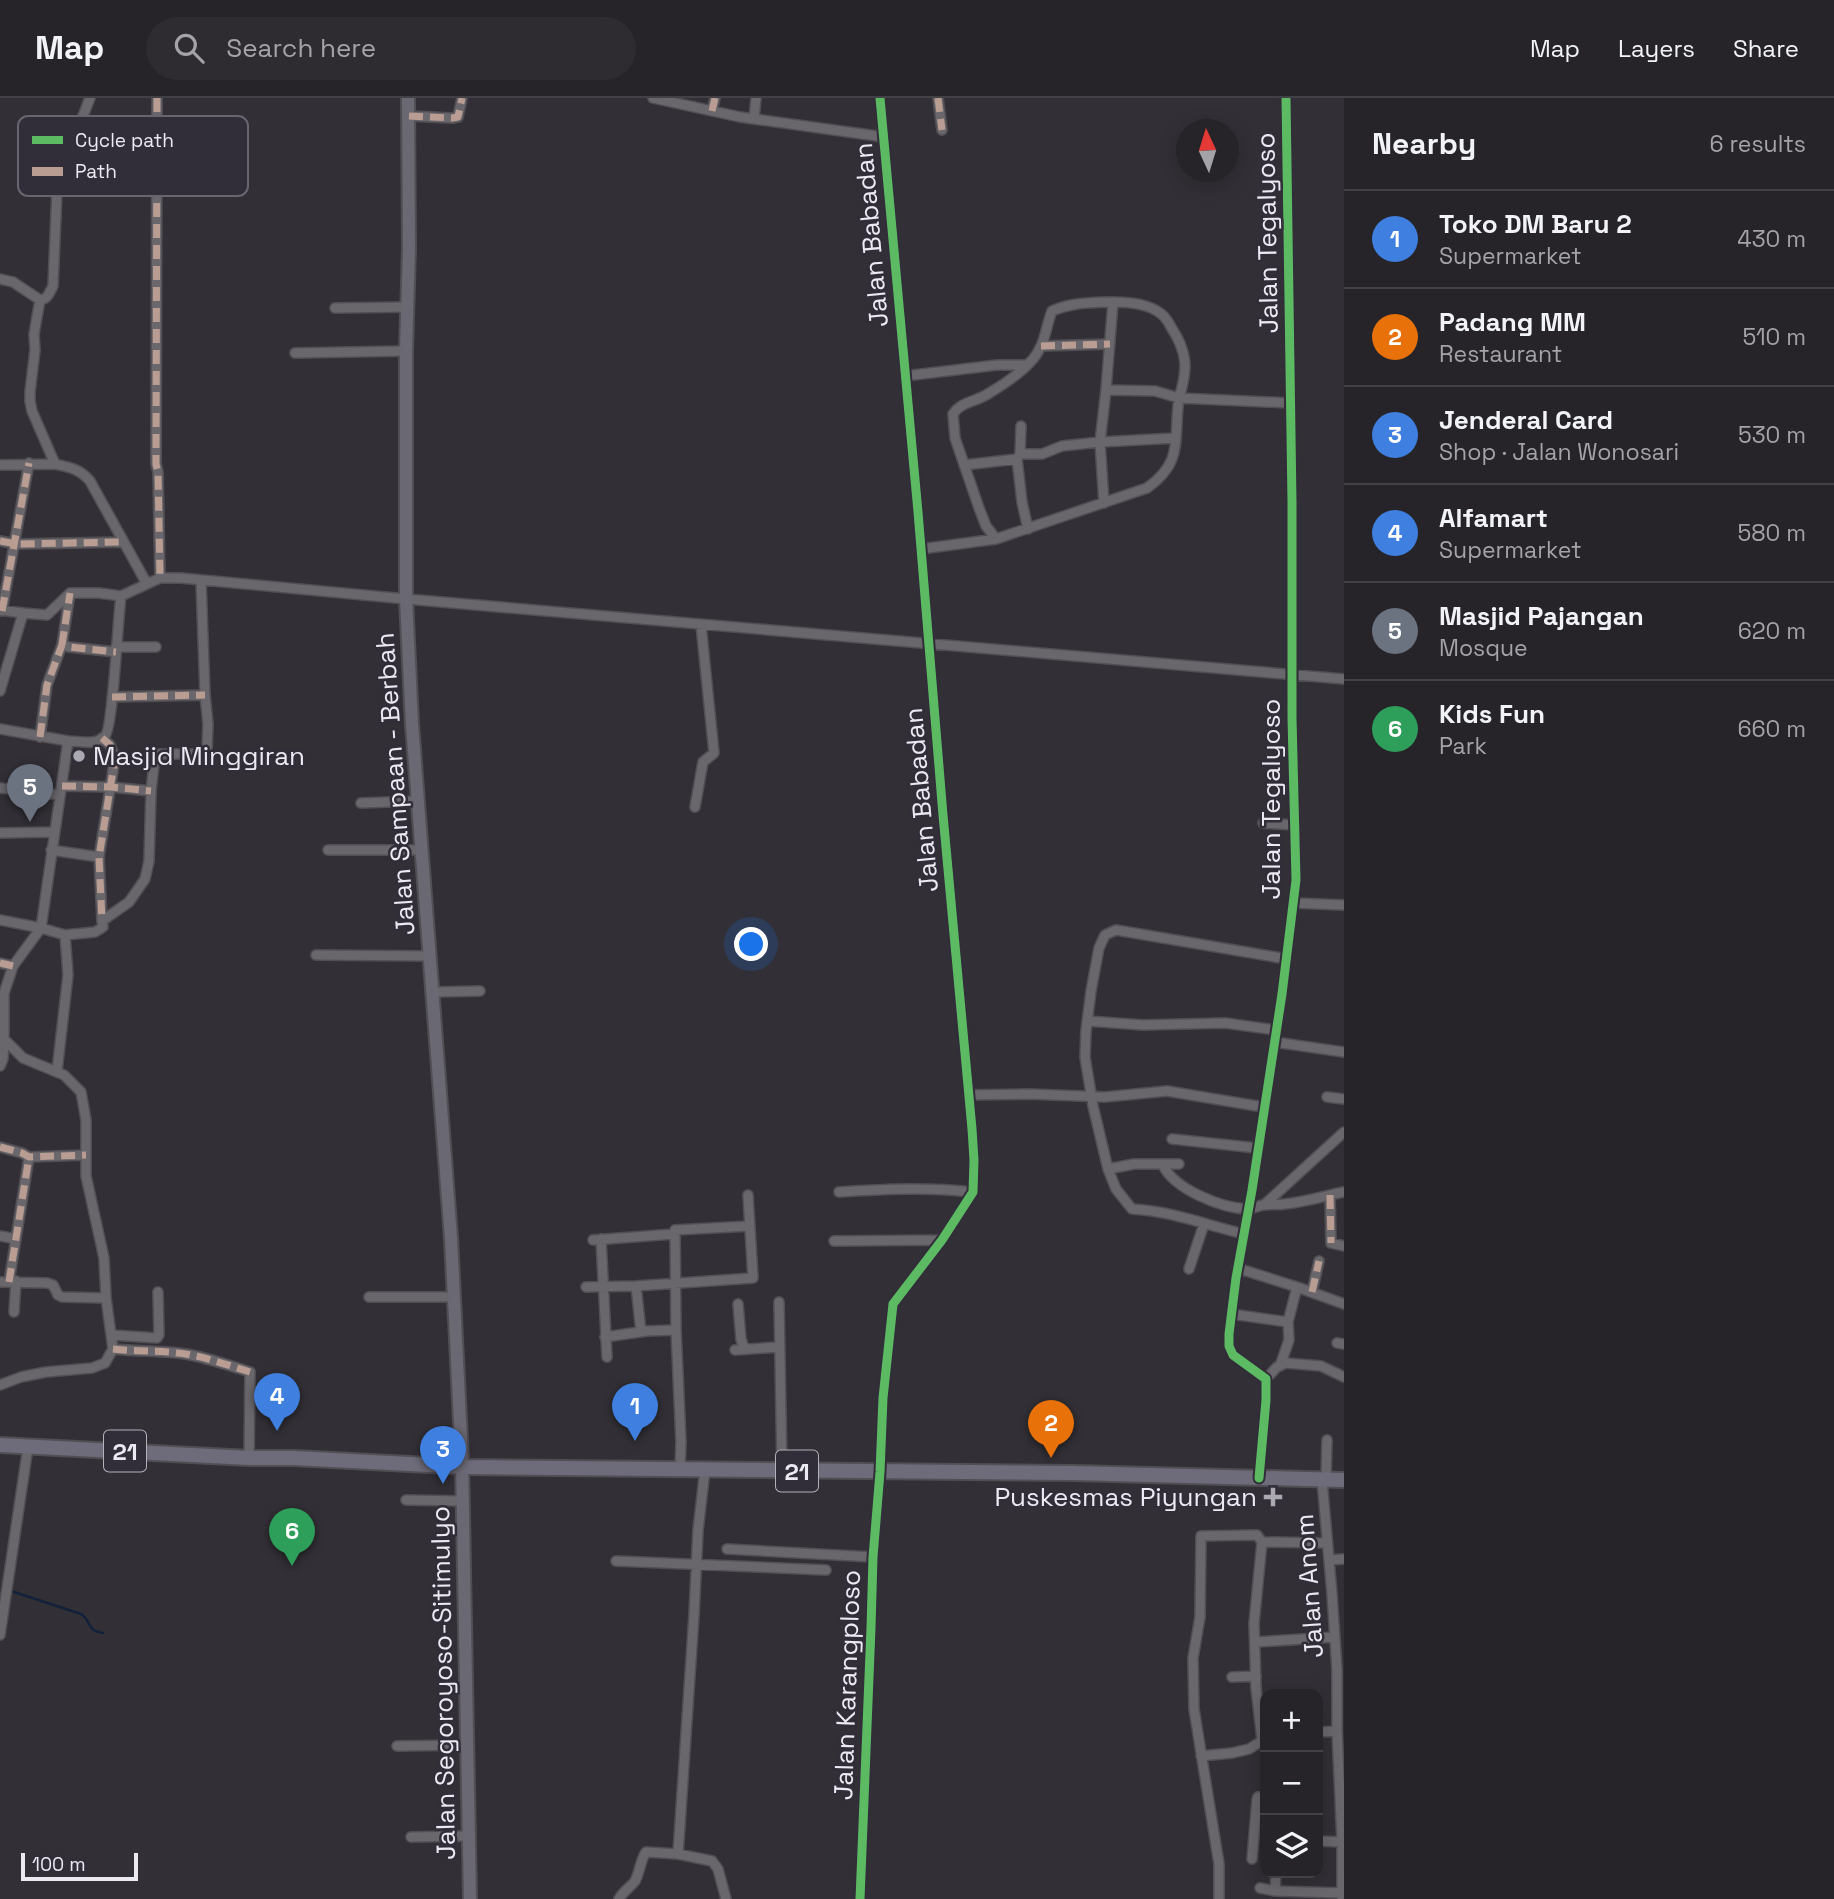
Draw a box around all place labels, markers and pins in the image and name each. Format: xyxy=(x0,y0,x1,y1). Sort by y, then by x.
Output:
place label: Masjid Minggiran xyxy=(93,739,305,773)
marker: Masjid Minggiran xyxy=(71,748,87,764)
pin: 5 xyxy=(7,764,53,822)
pin: 4 xyxy=(254,1373,300,1431)
pin: 1 xyxy=(612,1383,658,1441)
pin: 2 xyxy=(1028,1400,1074,1458)
pin: 3 xyxy=(420,1426,466,1484)
place label: Puskesmas Piyungan xyxy=(994,1480,1257,1514)
marker: Puskesmas Piyungan xyxy=(1263,1487,1283,1507)
pin: 6 xyxy=(269,1508,315,1566)

